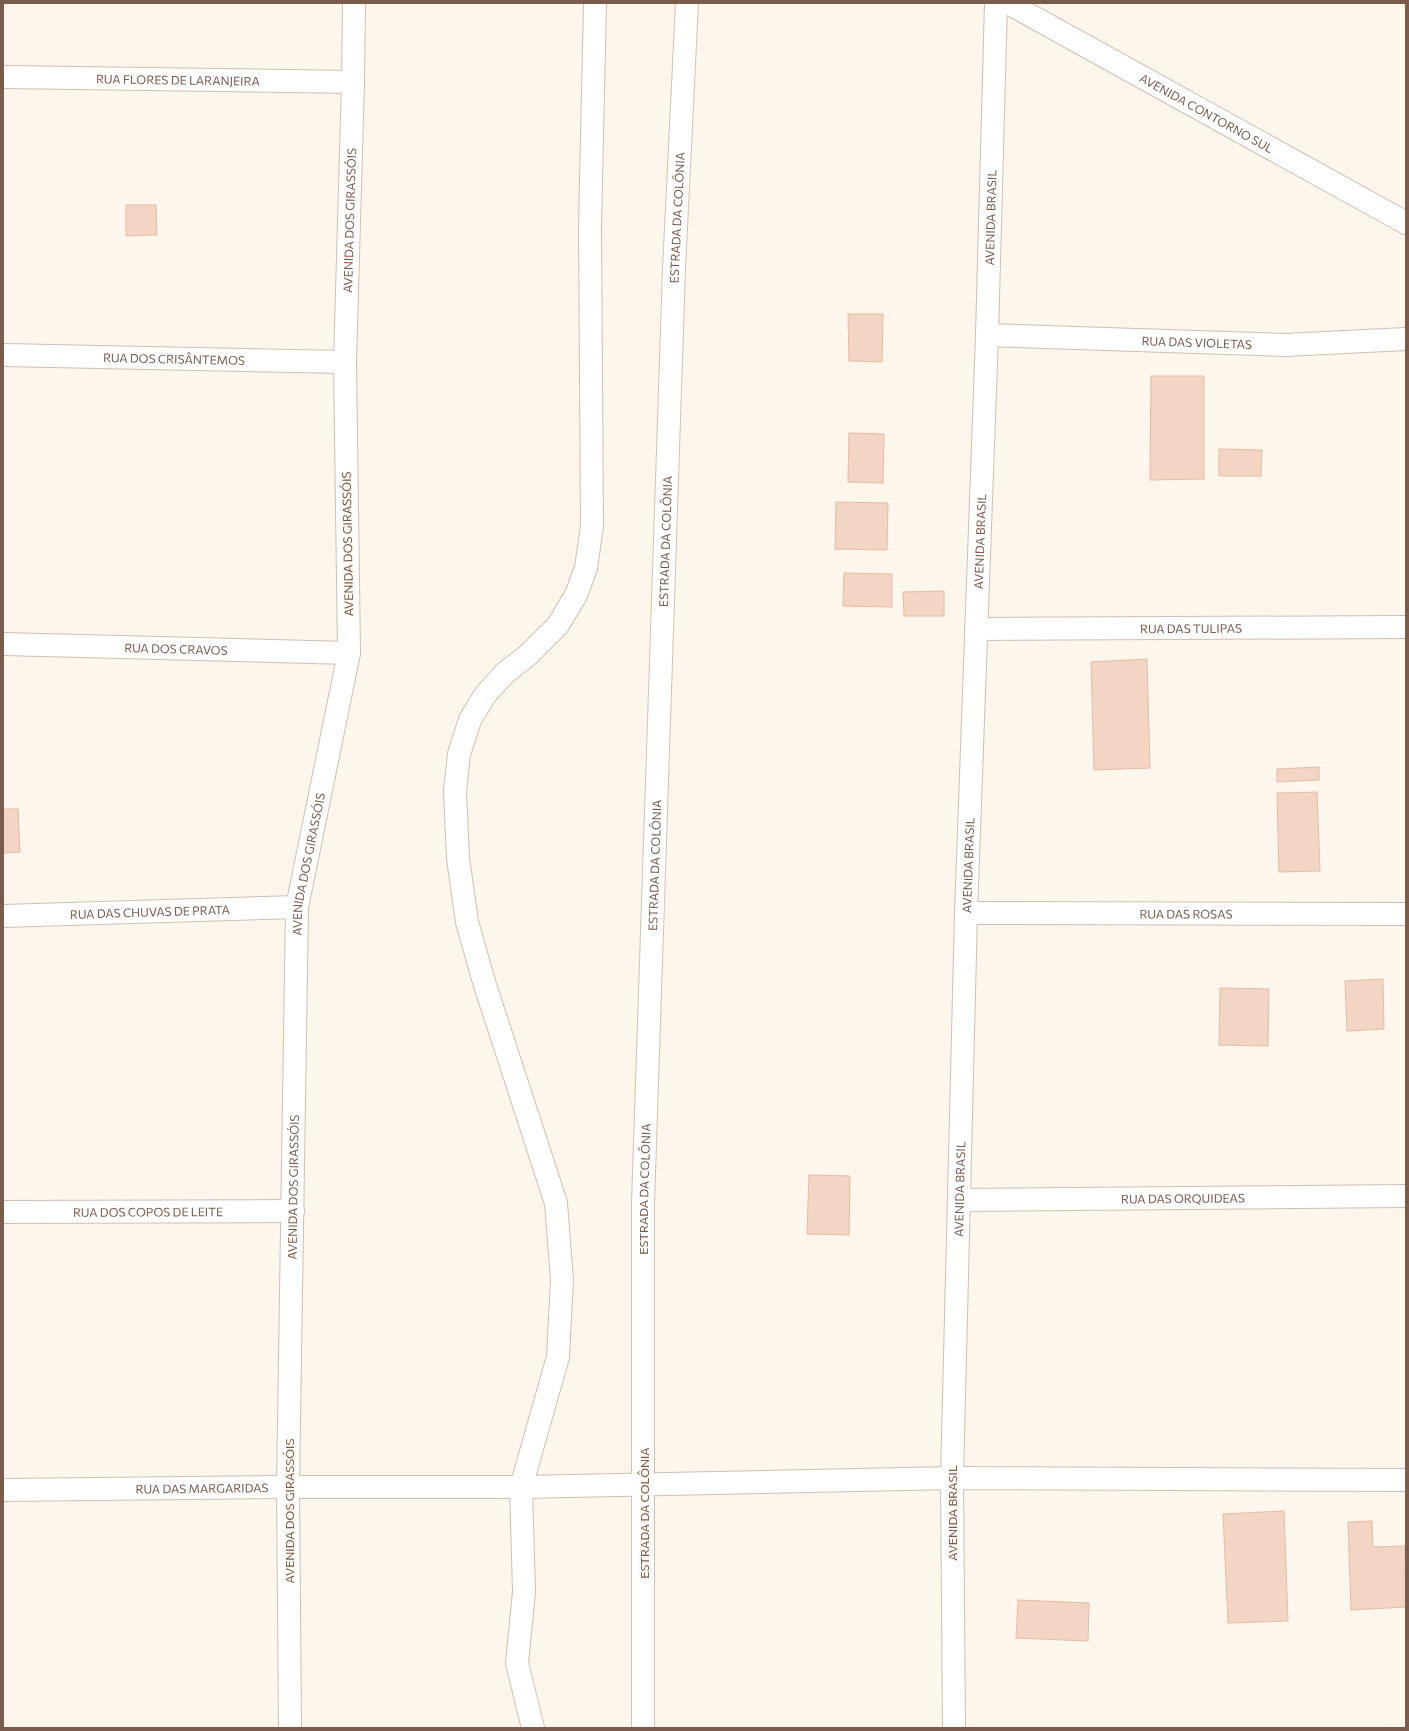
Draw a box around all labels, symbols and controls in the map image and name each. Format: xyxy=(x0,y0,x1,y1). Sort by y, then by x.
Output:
street label: AVENIDA CONTORNO SUL xyxy=(1137,70,1276,155)
street label: RUA FLORES DE LARANJEIRA xyxy=(96,71,260,88)
street label: AVENIDA DOS GIRASSÓIS xyxy=(340,148,358,293)
street label: ESTRADA DA COLÔNIA xyxy=(667,152,687,283)
street label: AVENIDA BRASIL xyxy=(982,169,998,266)
street label: RUA DAS VIOLETAS xyxy=(1142,333,1252,351)
street label: RUA DOS CRISÂNTEMOS xyxy=(103,350,245,367)
street label: AVENIDA DOS GIRASSÓIS xyxy=(339,471,355,617)
street label: ESTRADA DA COLÔNIA xyxy=(656,475,674,607)
street label: AVENIDA BRASIL xyxy=(971,493,988,589)
street label: RUA DAS TULIPAS xyxy=(1140,621,1242,635)
street label: RUA DOS CRAVOS xyxy=(124,640,228,657)
street label: AVENIDA DOS GIRASSÓIS xyxy=(290,791,327,936)
street label: ESTRADA DA COLÔNIA xyxy=(645,799,663,931)
street label: AVENIDA BRASIL xyxy=(959,817,976,913)
street label: RUA DAS CHUVAS DE PRATA xyxy=(70,902,230,921)
street label: RUA DAS ROSAS xyxy=(1139,906,1233,921)
street label: AVENIDA DOS GIRASSÓIS xyxy=(285,1114,301,1260)
street label: ESTRADA DA COLÔNIA xyxy=(636,1123,653,1255)
street label: AVENIDA BRASIL xyxy=(951,1141,967,1237)
street label: RUA DAS ORQUIDEAS xyxy=(1121,1190,1245,1206)
street label: RUA DOS COPOS DE LEITE xyxy=(73,1204,223,1219)
street label: AVENIDA DOS GIRASSÓIS xyxy=(282,1439,296,1583)
street label: ESTRADA DA COLÔNIA xyxy=(637,1447,651,1579)
street label: AVENIDA BRASIL xyxy=(945,1465,959,1561)
street label: RUA DAS MARGARIDAS xyxy=(135,1480,268,1496)

